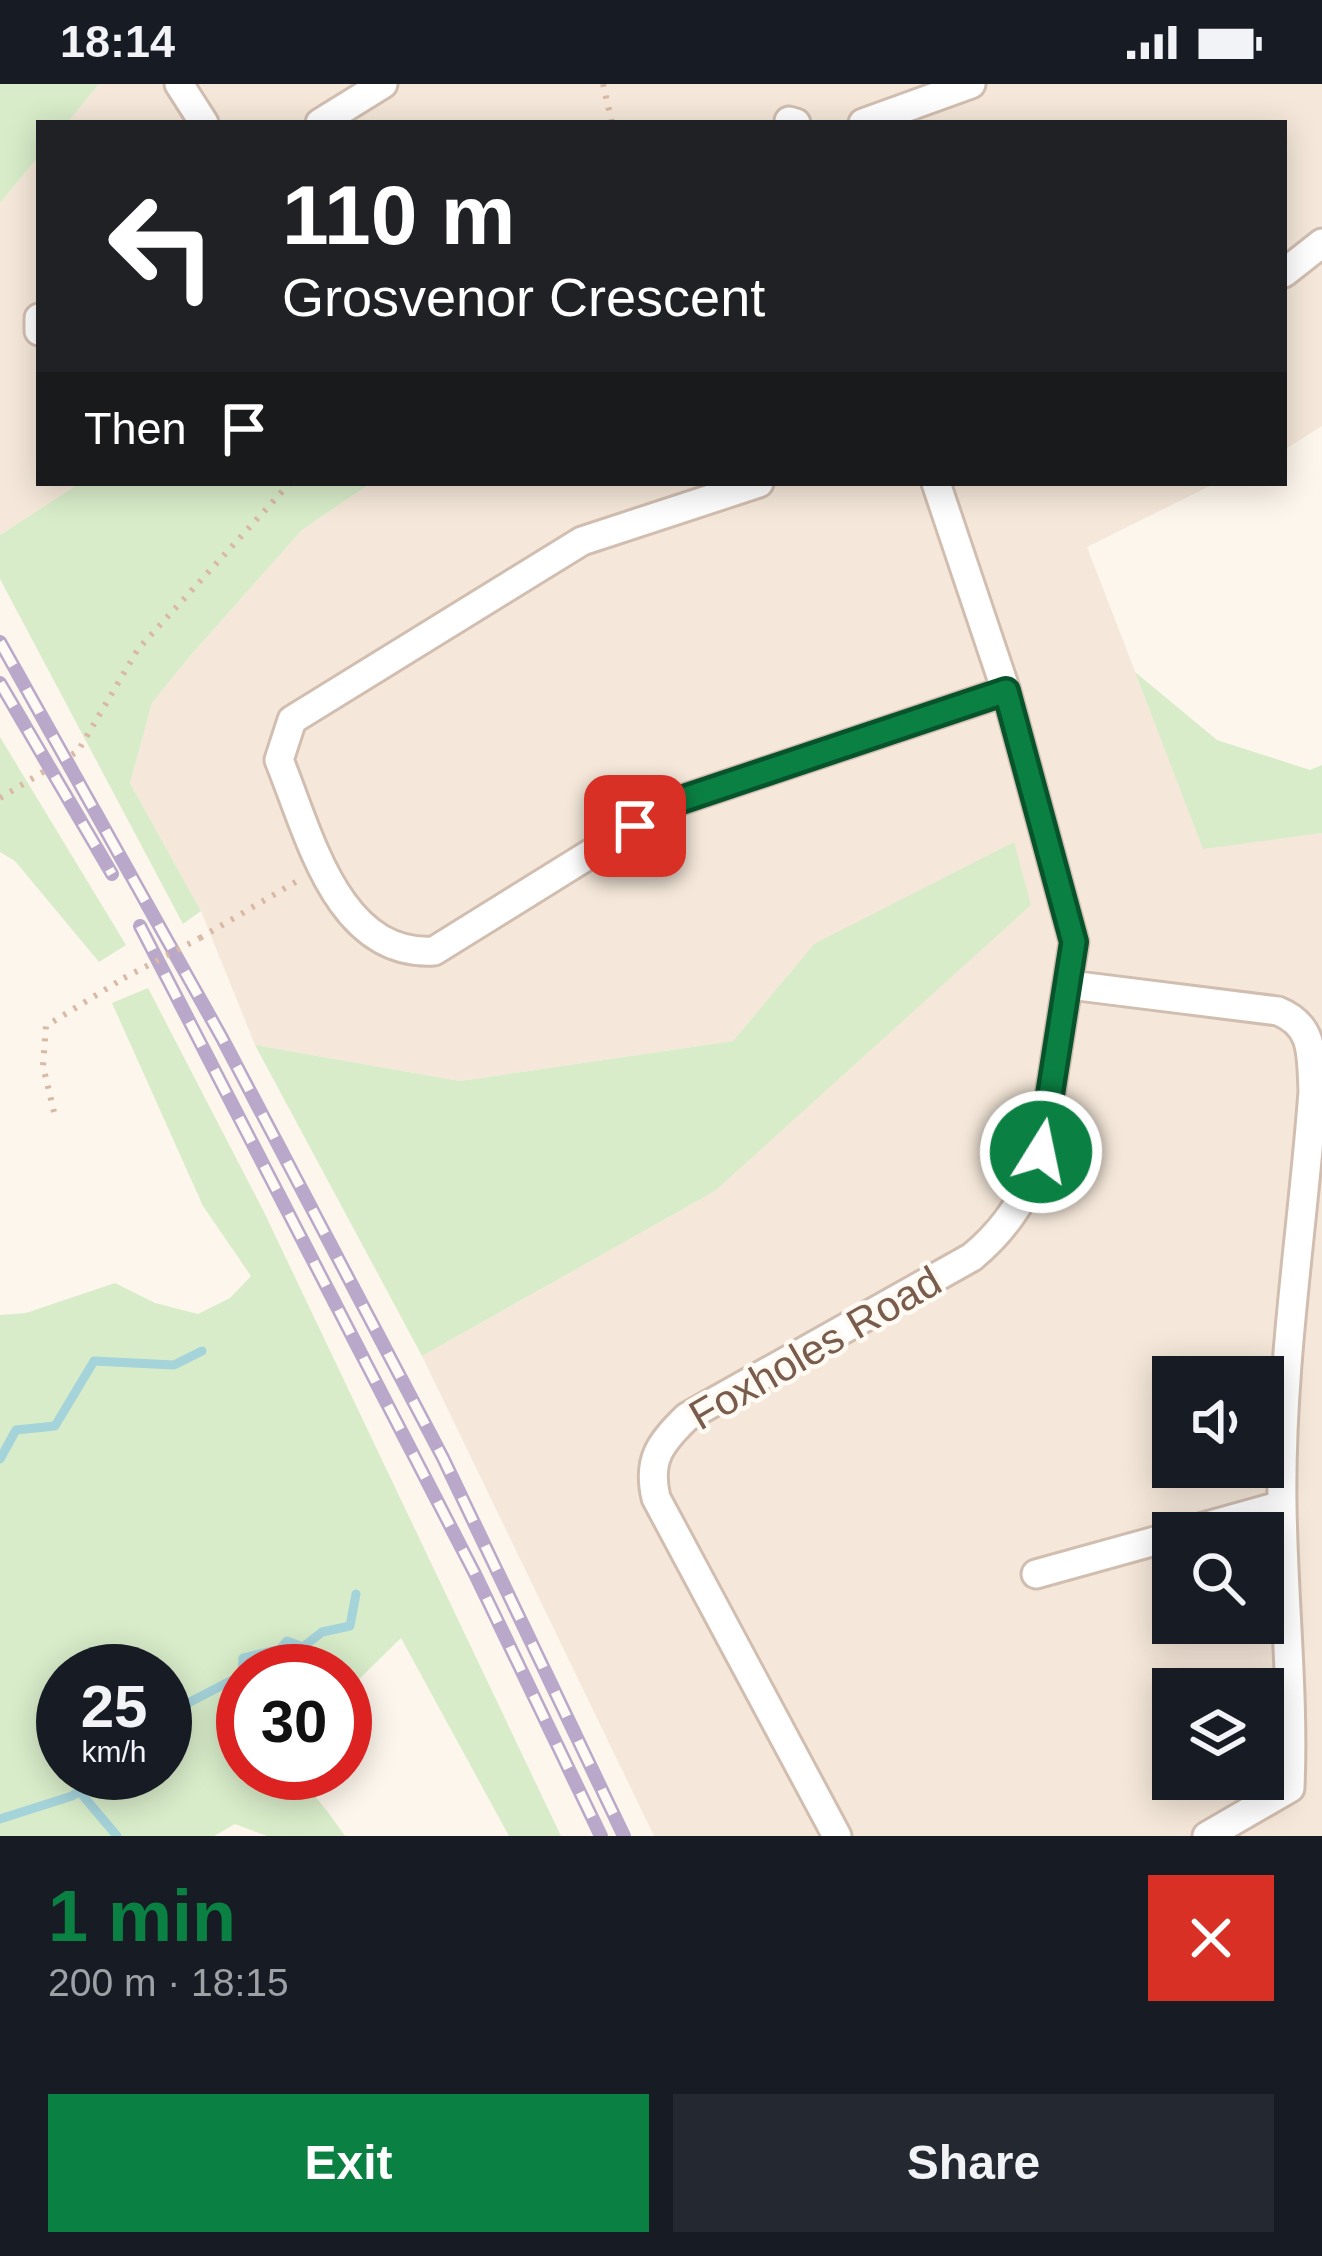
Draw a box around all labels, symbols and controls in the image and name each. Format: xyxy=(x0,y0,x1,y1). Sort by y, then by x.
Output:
text: 18:14 xyxy=(60,16,175,67)
icon: left xyxy=(84,168,240,324)
text: 110 m xyxy=(282,168,516,262)
text: Grosvenor Crescent xyxy=(282,267,765,327)
icon: arrive xyxy=(211,396,277,462)
text: Then xyxy=(84,403,187,454)
pin xyxy=(584,775,686,877)
icon: arrive xyxy=(602,793,668,859)
position arrow xyxy=(978,1089,1104,1215)
street label: Foxholes Road xyxy=(681,1257,949,1439)
map controls xyxy=(1152,1356,1284,1800)
button: sound xyxy=(1152,1356,1284,1488)
button: search xyxy=(1152,1512,1284,1644)
speed limit sign: 30 xyxy=(216,1644,372,1800)
button: layers xyxy=(1152,1668,1284,1800)
text: 25 xyxy=(81,1673,147,1740)
text: km/h xyxy=(81,1735,147,1768)
button: close xyxy=(1148,1875,1274,2001)
text: 1 min xyxy=(48,1876,236,1956)
text: 200 m · 18:15 xyxy=(48,1961,289,2004)
button: Exit xyxy=(48,2094,649,2232)
button: Share xyxy=(673,2094,1274,2232)

